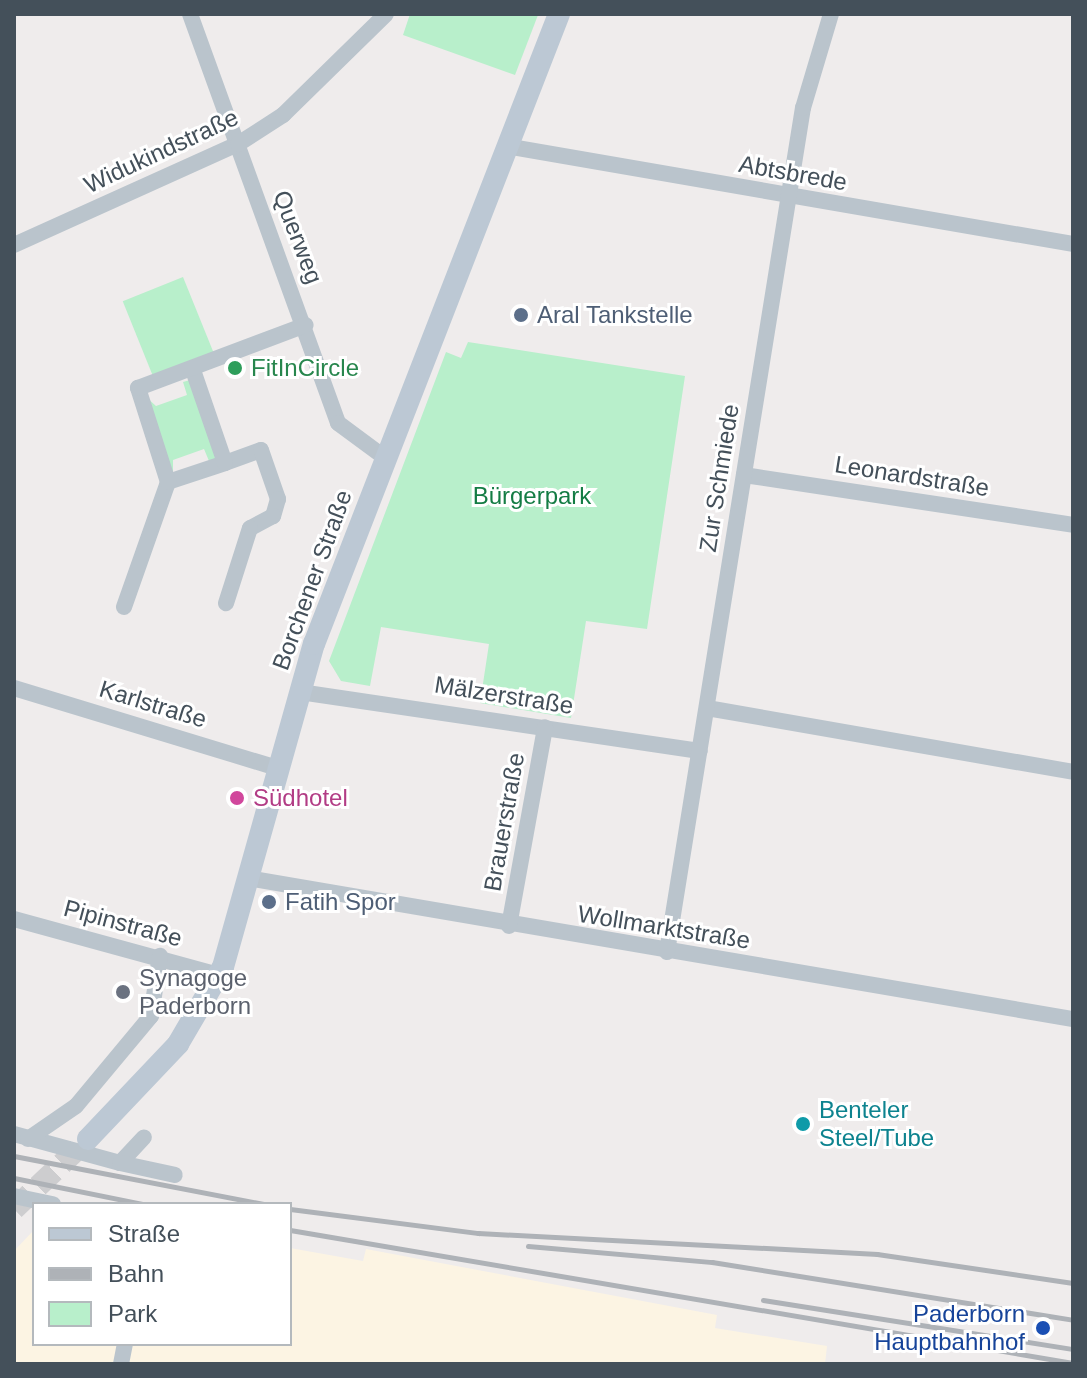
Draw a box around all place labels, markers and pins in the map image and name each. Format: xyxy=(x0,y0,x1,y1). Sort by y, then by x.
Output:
place label: Aral Tankstelle xyxy=(537,301,693,329)
marker: Aral Tankstelle xyxy=(512,306,530,324)
place label: FitInCircle xyxy=(251,354,359,382)
marker: FitInCircle xyxy=(226,359,244,377)
place label: Südhotel xyxy=(253,784,348,812)
marker: Südhotel xyxy=(228,789,246,807)
place label: Fatih Spor xyxy=(285,888,396,916)
marker: Fatih Spor xyxy=(260,893,278,911)
place label: Synagoge Paderborn xyxy=(139,964,251,1020)
marker: Synagoge Paderborn xyxy=(114,983,132,1001)
place label: Benteler Steel/Tube xyxy=(819,1096,934,1152)
marker: Benteler Steel/Tube xyxy=(794,1115,812,1133)
place label: Paderborn Hauptbahnhof xyxy=(874,1300,1025,1356)
marker: Paderborn Hauptbahnhof xyxy=(1032,1317,1054,1339)

